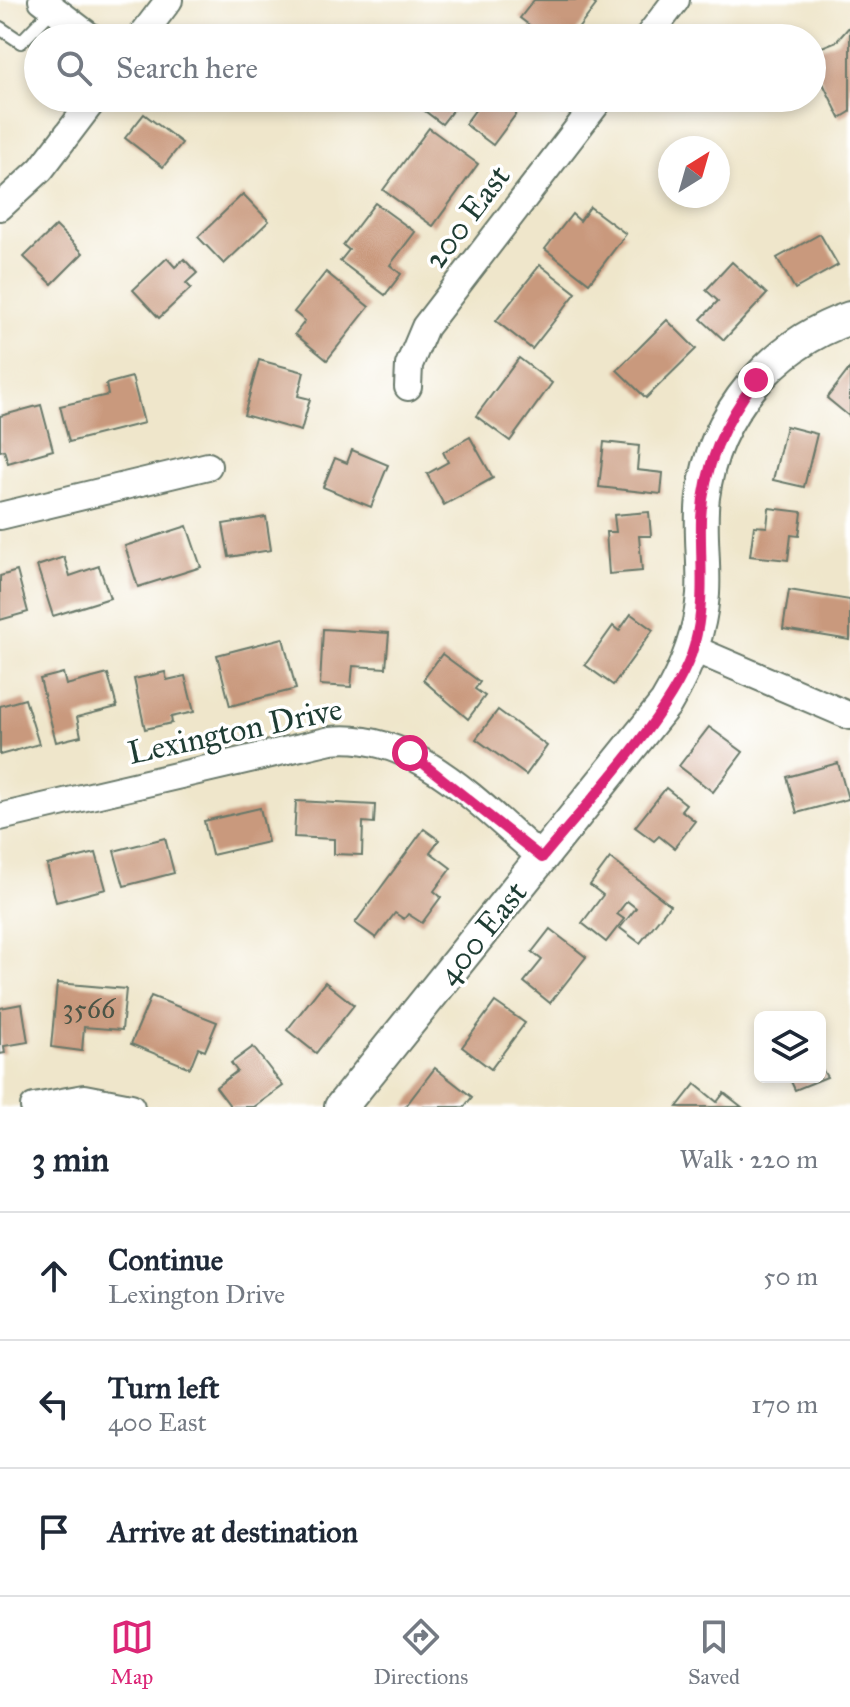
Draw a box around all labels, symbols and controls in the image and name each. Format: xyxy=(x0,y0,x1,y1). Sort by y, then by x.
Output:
search box xyxy=(24,24,826,112)
icon: search xyxy=(52,46,96,90)
text: Search here xyxy=(116,50,258,86)
north arrow xyxy=(658,136,730,208)
street label: 200 East xyxy=(416,158,518,276)
route end xyxy=(738,362,774,398)
street label: Lexington Drive xyxy=(124,689,346,773)
route start xyxy=(392,735,428,771)
street label: 400 East xyxy=(429,874,535,992)
house number: 3566 xyxy=(63,991,117,1026)
map controls xyxy=(754,1011,826,1083)
button: layers xyxy=(754,1011,826,1083)
text: 3 min xyxy=(32,1139,109,1180)
text: Walk · 220 m xyxy=(679,1143,818,1175)
text: Continue xyxy=(108,1242,223,1278)
icon: ahead xyxy=(32,1254,76,1298)
text: 50 m xyxy=(763,1260,818,1292)
text: Lexington Drive xyxy=(108,1278,285,1310)
text: Turn left xyxy=(108,1370,219,1406)
icon: left xyxy=(32,1382,76,1426)
text: 170 m xyxy=(751,1388,818,1420)
text: 400 East xyxy=(108,1406,207,1438)
icon: arrive xyxy=(32,1510,76,1554)
text: Arrive at destination xyxy=(108,1514,358,1550)
tab: Map xyxy=(110,1615,154,1690)
tab: Directions xyxy=(373,1615,468,1690)
tab: Saved xyxy=(688,1615,740,1690)

